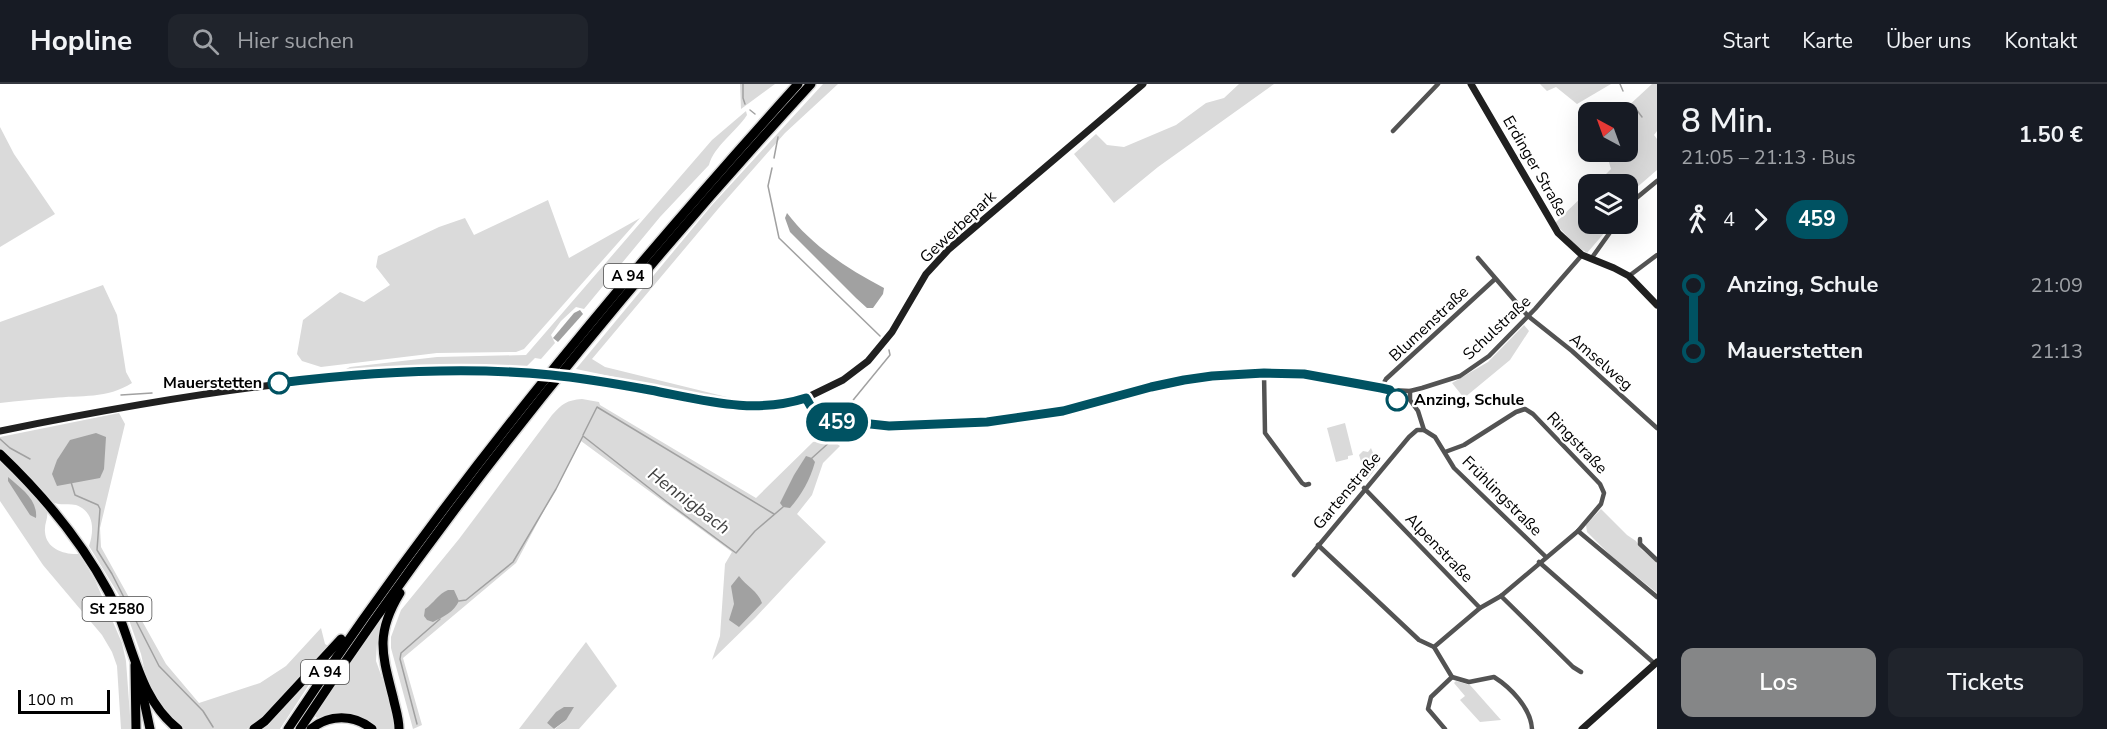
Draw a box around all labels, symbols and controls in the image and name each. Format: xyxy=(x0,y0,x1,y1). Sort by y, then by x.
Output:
search box xyxy=(168,14,588,68)
text: Hopline xyxy=(30,22,132,60)
icon: search xyxy=(189,25,222,58)
text: Hier suchen xyxy=(237,26,354,56)
text: Start xyxy=(1722,27,1769,55)
text: Karte xyxy=(1802,27,1853,55)
text: Über uns xyxy=(1886,27,1971,55)
text: Kontakt xyxy=(2004,27,2077,55)
text: 8 Min. xyxy=(1681,99,1773,144)
north arrow xyxy=(1578,102,1638,162)
map controls xyxy=(1578,102,1638,234)
street label: Erdinger Straße xyxy=(1497,112,1573,220)
text: 1.50 € xyxy=(2019,120,2083,150)
text: 21:05 – 21:13 · Bus xyxy=(1681,144,1856,171)
button: layers xyxy=(1578,174,1638,234)
street label: Gewerbepark xyxy=(915,185,1002,268)
icon: walk xyxy=(1681,203,1714,236)
icon: forward xyxy=(1744,203,1777,236)
text: 459 xyxy=(1798,205,1836,233)
text: 4 xyxy=(1723,206,1735,233)
road number: A 94 xyxy=(604,264,652,288)
text: Anzing, Schule xyxy=(1727,270,1879,300)
text: 21:09 xyxy=(2030,272,2083,299)
street label: Blumenstraße xyxy=(1384,281,1474,367)
street label: Schulstraße xyxy=(1458,291,1536,365)
street label: Amselweg xyxy=(1565,328,1637,396)
text: Mauerstetten xyxy=(1727,336,1863,366)
text: 21:13 xyxy=(2030,338,2083,365)
place label: Mauerstetten xyxy=(163,372,262,394)
marker: Mauerstetten xyxy=(268,372,290,394)
marker: Anzing, Schule xyxy=(1386,389,1408,411)
place label: Anzing, Schule xyxy=(1414,389,1525,411)
line badge: 459 xyxy=(802,402,872,442)
street label: Ringstraße xyxy=(1542,407,1612,479)
text: 459 xyxy=(818,408,856,436)
street label: Gartenstraße xyxy=(1308,448,1386,534)
street label: Frühlingstraße xyxy=(1457,451,1547,541)
water label: Hennigbach xyxy=(643,462,735,540)
street label: Alpenstraße xyxy=(1400,508,1478,588)
road number: St 2580 xyxy=(82,597,152,621)
button: Los xyxy=(1681,648,1876,717)
button: Tickets xyxy=(1888,648,2083,717)
road number: A 94 xyxy=(301,660,349,684)
scale bar xyxy=(18,687,110,714)
text: 100 m xyxy=(27,689,74,711)

